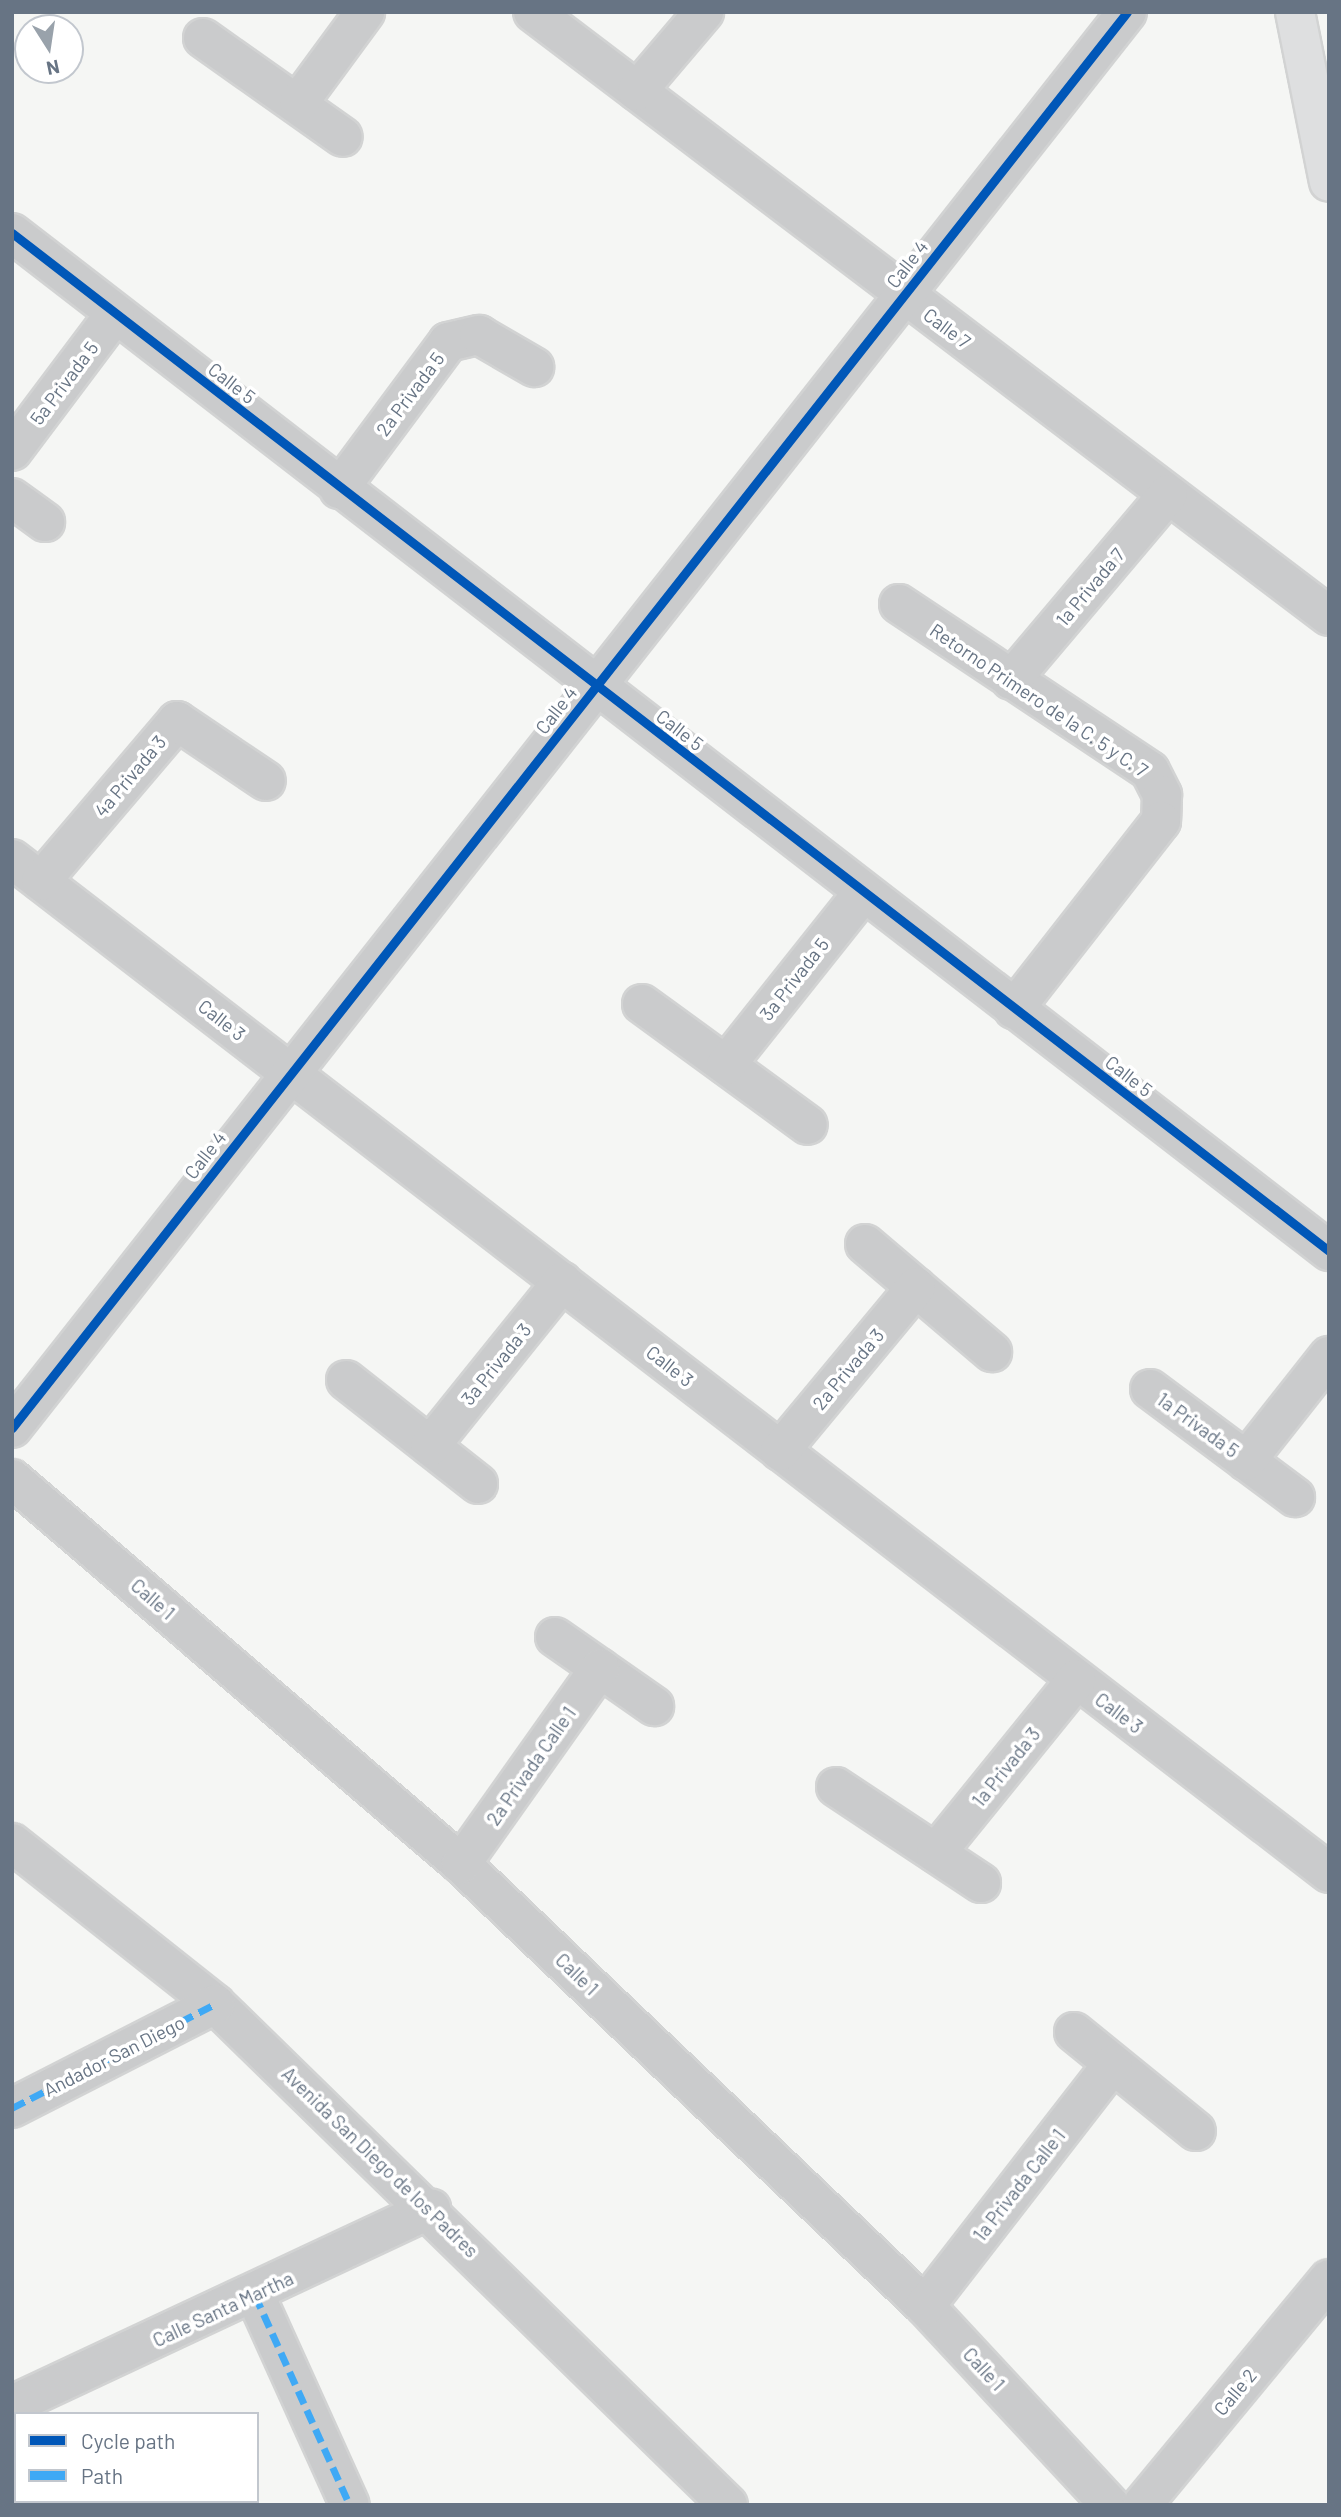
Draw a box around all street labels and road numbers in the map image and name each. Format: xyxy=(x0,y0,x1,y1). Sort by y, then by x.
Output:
street label: Calle 4 xyxy=(881,236,933,292)
street label: Calle 7 xyxy=(919,303,975,353)
street label: 5a Privada 5 xyxy=(25,337,103,429)
street label: 2a Privada 5 xyxy=(371,348,449,440)
street label: Calle 5 xyxy=(204,358,260,408)
street label: 1a Privada 7 xyxy=(1051,543,1129,631)
street label: Retorno Primero de la C. 5 y C. 7 xyxy=(926,619,1152,781)
street label: Calle 4 xyxy=(530,682,582,738)
street label: Calle 5 xyxy=(652,705,708,755)
street label: 4a Privada 3 xyxy=(89,731,171,821)
street label: 3a Privada 5 xyxy=(755,933,833,1025)
street label: Calle 3 xyxy=(194,995,250,1045)
street label: Calle 5 xyxy=(1101,1051,1157,1101)
street label: Calle 4 xyxy=(179,1127,231,1183)
street label: 3a Privada 3 xyxy=(456,1319,536,1409)
street label: 2a Privada 3 xyxy=(807,1324,889,1414)
street label: Calle 3 xyxy=(642,1341,698,1391)
street label: 1a Privada 5 xyxy=(1153,1388,1243,1462)
street label: Calle 1 xyxy=(126,1574,180,1624)
street label: Calle 3 xyxy=(1091,1688,1147,1738)
street label: 2a Privada Calle 1 xyxy=(482,1702,580,1830)
street label: 1a Privada 3 xyxy=(967,1723,1045,1811)
street label: Calle 1 xyxy=(551,1948,603,2000)
street label: Andador San Diego xyxy=(40,2011,188,2101)
street label: Avenida San Diego de los Padres xyxy=(277,2062,483,2262)
street label: 1a Privada Calle 1 xyxy=(968,2124,1070,2246)
street label: Calle Santa Martha xyxy=(149,2266,297,2352)
street label: Calle 1 xyxy=(958,2343,1010,2395)
street label: Calle 2 xyxy=(1209,2364,1261,2420)

